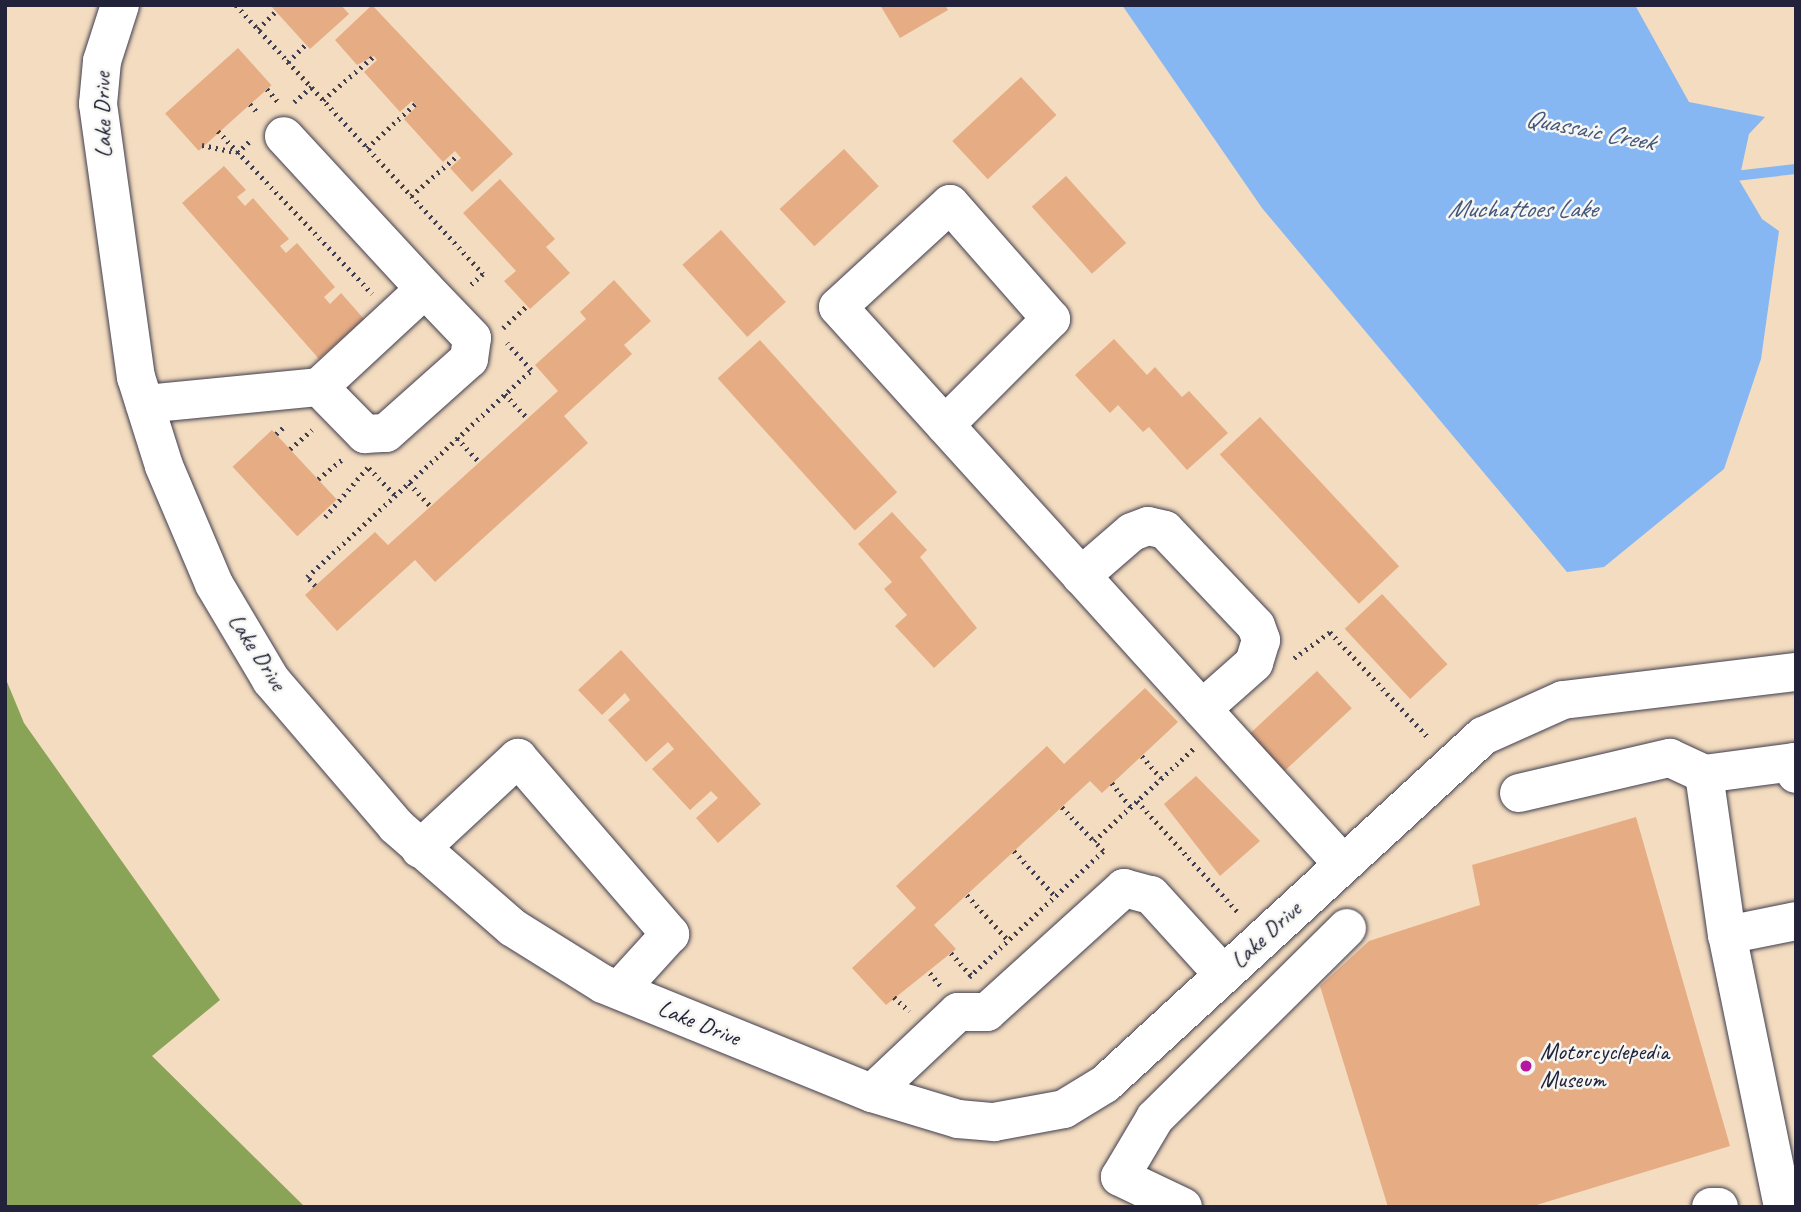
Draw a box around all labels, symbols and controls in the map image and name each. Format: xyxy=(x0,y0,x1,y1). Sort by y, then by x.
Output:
street label: Lake Drive xyxy=(88,72,118,158)
water label: Quassaic Creek xyxy=(1523,102,1657,158)
water label: Muchattoes Lake xyxy=(1447,193,1597,225)
street label: Lake Drive xyxy=(221,608,293,696)
street label: Lake Drive xyxy=(1225,895,1307,975)
street label: Lake Drive xyxy=(654,994,744,1052)
place label: Motorcyclepedia Museum xyxy=(1540,1038,1669,1094)
marker: Motorcyclepedia Museum xyxy=(1518,1058,1534,1074)

